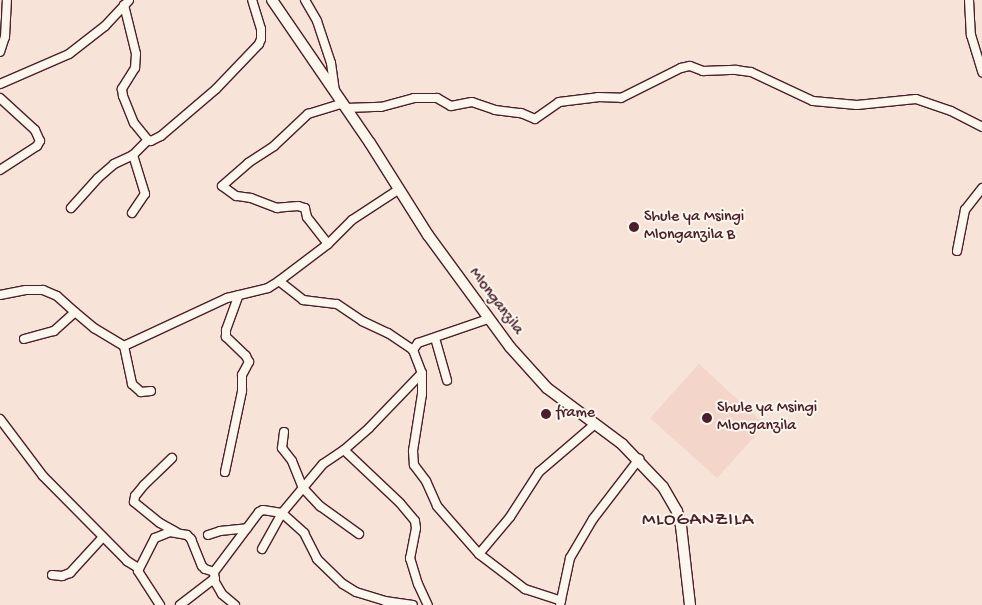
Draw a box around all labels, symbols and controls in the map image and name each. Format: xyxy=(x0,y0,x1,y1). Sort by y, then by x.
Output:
place label: Shule ya Msingi Mlonganzila B xyxy=(644,208,744,246)
marker: Shule ya Msingi Mlonganzila B xyxy=(628,221,640,233)
street label: Mlonganzila xyxy=(464,265,526,339)
place label: Shule ya Msingi Mlonganzila xyxy=(717,399,817,437)
place label: frame xyxy=(556,404,595,424)
marker: frame xyxy=(540,408,552,420)
marker: Shule ya Msingi Mlonganzila xyxy=(701,412,713,424)
district label: MLOGANZILA xyxy=(641,510,755,532)

